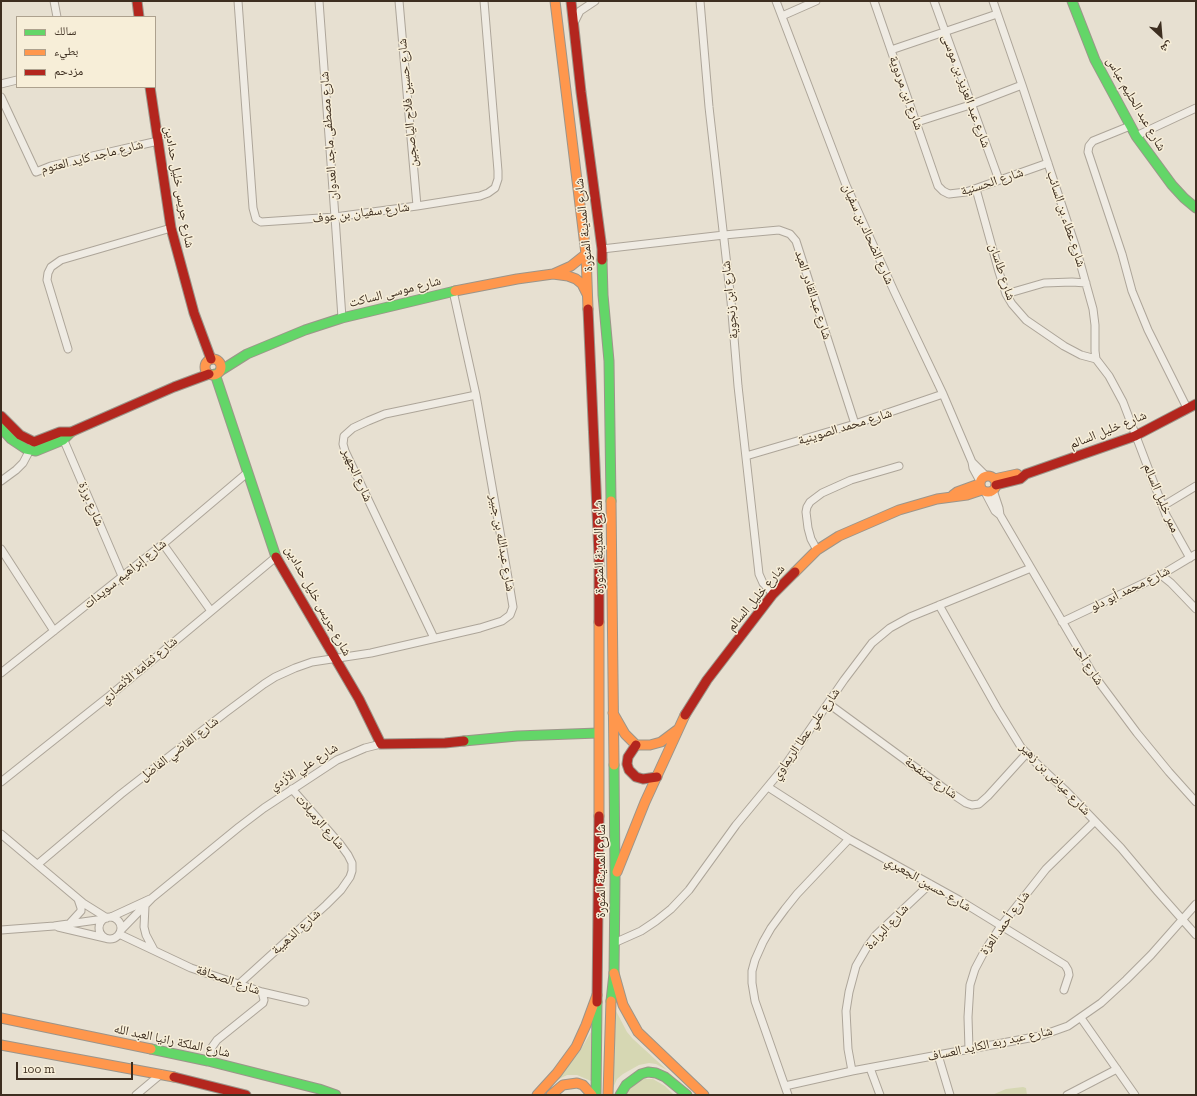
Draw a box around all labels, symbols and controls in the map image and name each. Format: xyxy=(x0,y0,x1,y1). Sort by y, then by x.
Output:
legend xyxy=(16,16,156,88)
north arrow xyxy=(1141,16,1181,56)
text: سالك xyxy=(54,24,76,38)
street label: شارع عبد العزيز بن موسى xyxy=(938,32,994,150)
street label: شارع حسين فلاح الياصجين xyxy=(395,38,421,168)
text: ش xyxy=(1158,39,1175,56)
text: بطيء xyxy=(54,44,78,58)
street label: شارع ابن مردوية xyxy=(885,54,927,132)
street label: شارع عبد الحليم عباس xyxy=(1103,54,1169,154)
text: مزدحم xyxy=(54,64,83,78)
street label: شارع مصطفى ماجد العدوان xyxy=(317,71,341,201)
street label: شارع جريس خليل حدادين xyxy=(161,125,197,249)
street label: شارع ماجد كايد العتوم xyxy=(39,137,145,177)
street label: شارع الحسنية xyxy=(959,165,1025,199)
street label: شارع عطاء بن السائب xyxy=(1043,169,1089,269)
street label: شارع المدينة المنورة xyxy=(571,178,597,272)
street label: شارع الضحاك بن سفيان xyxy=(839,181,897,287)
street label: شارع سفيان بن عوف xyxy=(312,199,410,227)
street label: شارع طاسان xyxy=(985,242,1019,302)
street label: شارع عبدالقادر العبد xyxy=(791,248,835,342)
street label: شارع ابن زنجوية xyxy=(718,260,742,340)
street label: شارع موسى الساكت xyxy=(348,273,442,311)
street label: شارع محمد الصوينية xyxy=(796,405,894,449)
street label: شارع خليل السالم xyxy=(1067,407,1149,453)
street label: شارع الجهير xyxy=(338,446,376,504)
street label: ممر خليل السالم xyxy=(1139,461,1183,535)
street label: شارع برزة xyxy=(75,479,107,529)
street label: شارع عبدالله بن جبير xyxy=(486,493,518,593)
street label: شارع المدينة المنورة xyxy=(590,500,608,594)
street label: شارع إبراهيم سويدات xyxy=(80,536,170,612)
street label: شارع جريس خليل حدادين xyxy=(281,543,355,659)
street label: شارع خليل السالم xyxy=(724,562,788,634)
street label: شارع محمد أبو دلو xyxy=(1088,563,1172,615)
street label: شارع ثمامة الأنصاري xyxy=(97,633,181,707)
street label: شارع أحد xyxy=(1069,642,1107,688)
street label: شارع علي عطا الريماوي xyxy=(768,685,844,783)
street label: شارع القاضي الفاضل xyxy=(136,713,222,785)
street label: شارع عياض بن زهير xyxy=(1016,739,1094,819)
street label: شارع علي الأزدي xyxy=(267,740,341,794)
street label: شارع صنفحة xyxy=(902,754,960,802)
street label: شارع الرميلات xyxy=(292,791,348,853)
street label: شارع المدينة المنورة xyxy=(593,824,609,918)
street label: شارع حسين الجعبري xyxy=(882,853,974,915)
street label: شارع أحمد العزة xyxy=(977,888,1033,958)
street label: شارع البراءة xyxy=(862,901,912,953)
street label: شارع الذهيبة xyxy=(268,906,324,958)
street label: شارع الصحافة xyxy=(194,962,262,998)
street label: شارع الملكة رانيا العبد الله xyxy=(112,1021,232,1061)
street label: شارع عبد ربه الكايد العساف xyxy=(926,1023,1054,1065)
scale bar xyxy=(18,1054,135,1080)
text: 100 m xyxy=(23,1062,55,1076)

